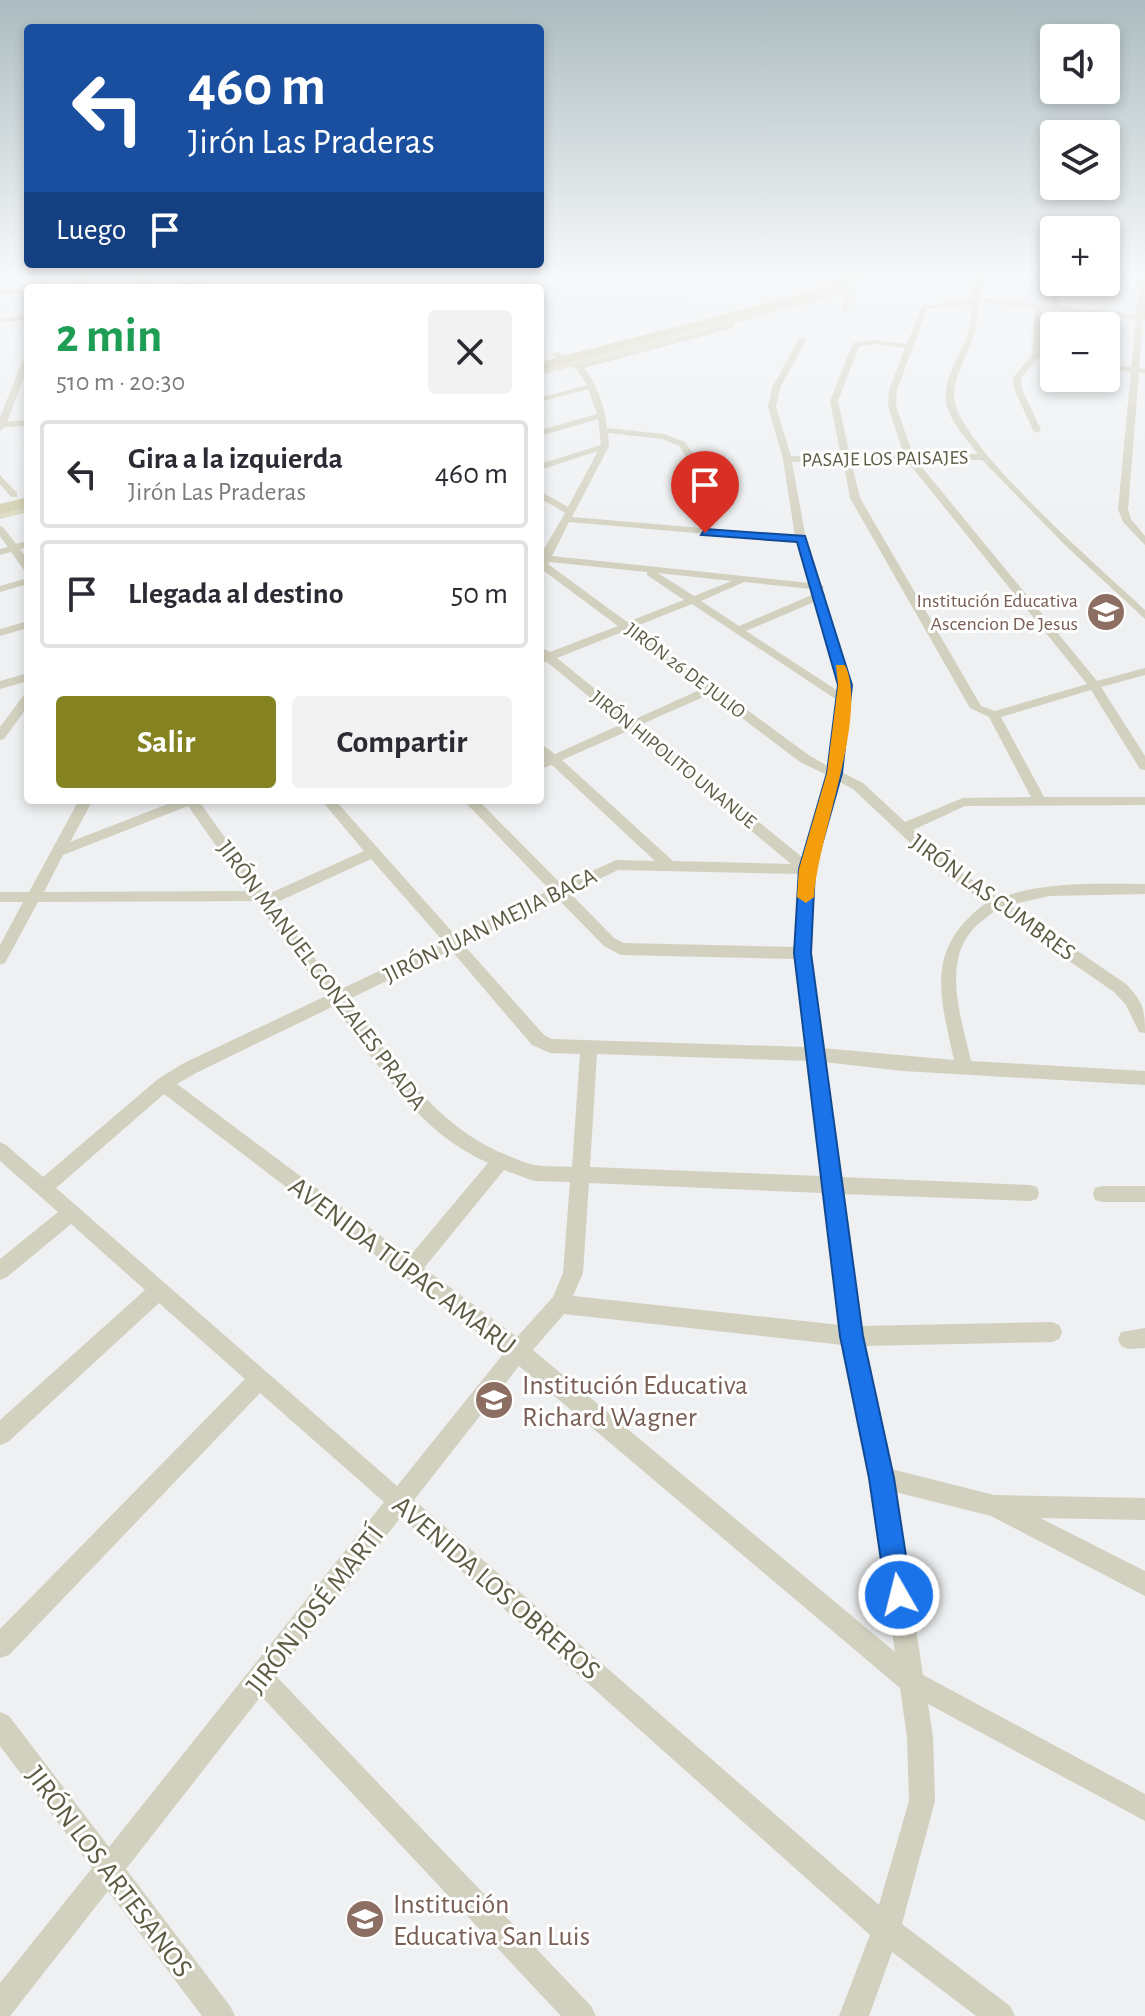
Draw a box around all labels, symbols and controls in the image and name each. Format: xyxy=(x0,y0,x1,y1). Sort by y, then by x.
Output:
map controls xyxy=(1040,24,1120,392)
button: sound xyxy=(1040,24,1120,104)
icon: left xyxy=(56,56,160,160)
text: 460 m xyxy=(188,59,326,115)
button: layers xyxy=(1040,120,1120,200)
text: Jirón Las Praderas xyxy=(188,124,435,160)
icon: arrive xyxy=(143,208,187,252)
text: Luego xyxy=(56,215,127,245)
button: + xyxy=(1040,216,1120,296)
button: close xyxy=(428,310,512,394)
button: − xyxy=(1040,312,1120,392)
text: 2 min xyxy=(56,313,163,361)
text: 510 m · 20:30 xyxy=(56,369,185,395)
text: Gira a la izquierda xyxy=(128,444,343,474)
street label: PASAJE LOS PAISAJES xyxy=(801,448,969,470)
pin xyxy=(671,451,739,533)
icon: left xyxy=(60,452,104,496)
text: 460 m xyxy=(435,459,508,489)
icon: arrive xyxy=(683,463,727,507)
text: Jirón Las Praderas xyxy=(128,479,306,505)
icon: arrive xyxy=(60,572,104,616)
text: Llegada al destino xyxy=(128,579,344,609)
text: 50 m xyxy=(451,579,508,609)
place label: Institución Educativa Ascencion De Jesus xyxy=(917,591,1078,634)
school or university icon: Institución Educativa Ascencion De Jesus xyxy=(1085,591,1127,633)
street label: JIRÓN 26 DE JULIO xyxy=(622,619,750,722)
street label: JIRÓN HIPOLITO UNANUE xyxy=(587,686,761,833)
button: Salir xyxy=(56,696,276,788)
button: Compartir xyxy=(292,696,512,788)
street label: JIRÓN LAS CUMBRES xyxy=(906,829,1080,965)
street label: JIRÓN MANUEL GONZALES PRADA xyxy=(212,835,432,1115)
street label: JIRÓN JUAN MEJIA BACA xyxy=(379,862,601,988)
street label: AVENIDA TÚPAC AMARU xyxy=(283,1170,522,1361)
place label: Institución Educativa Richard Wagner xyxy=(522,1372,748,1432)
school or university icon: Institución Educativa Richard Wagner xyxy=(473,1379,515,1421)
street label: AVENIDA LOS OBREROS xyxy=(387,1491,605,1686)
street label: JIRÓN JOSÉ MARTÍ xyxy=(239,1519,390,1699)
position arrow xyxy=(857,1553,941,1637)
street label: JIRÓN LOS ARTESANOS xyxy=(20,1760,199,1983)
place label: Institución Educativa San Luis xyxy=(393,1891,590,1951)
school or university icon: Institución Educativa San Luis xyxy=(344,1898,386,1940)

